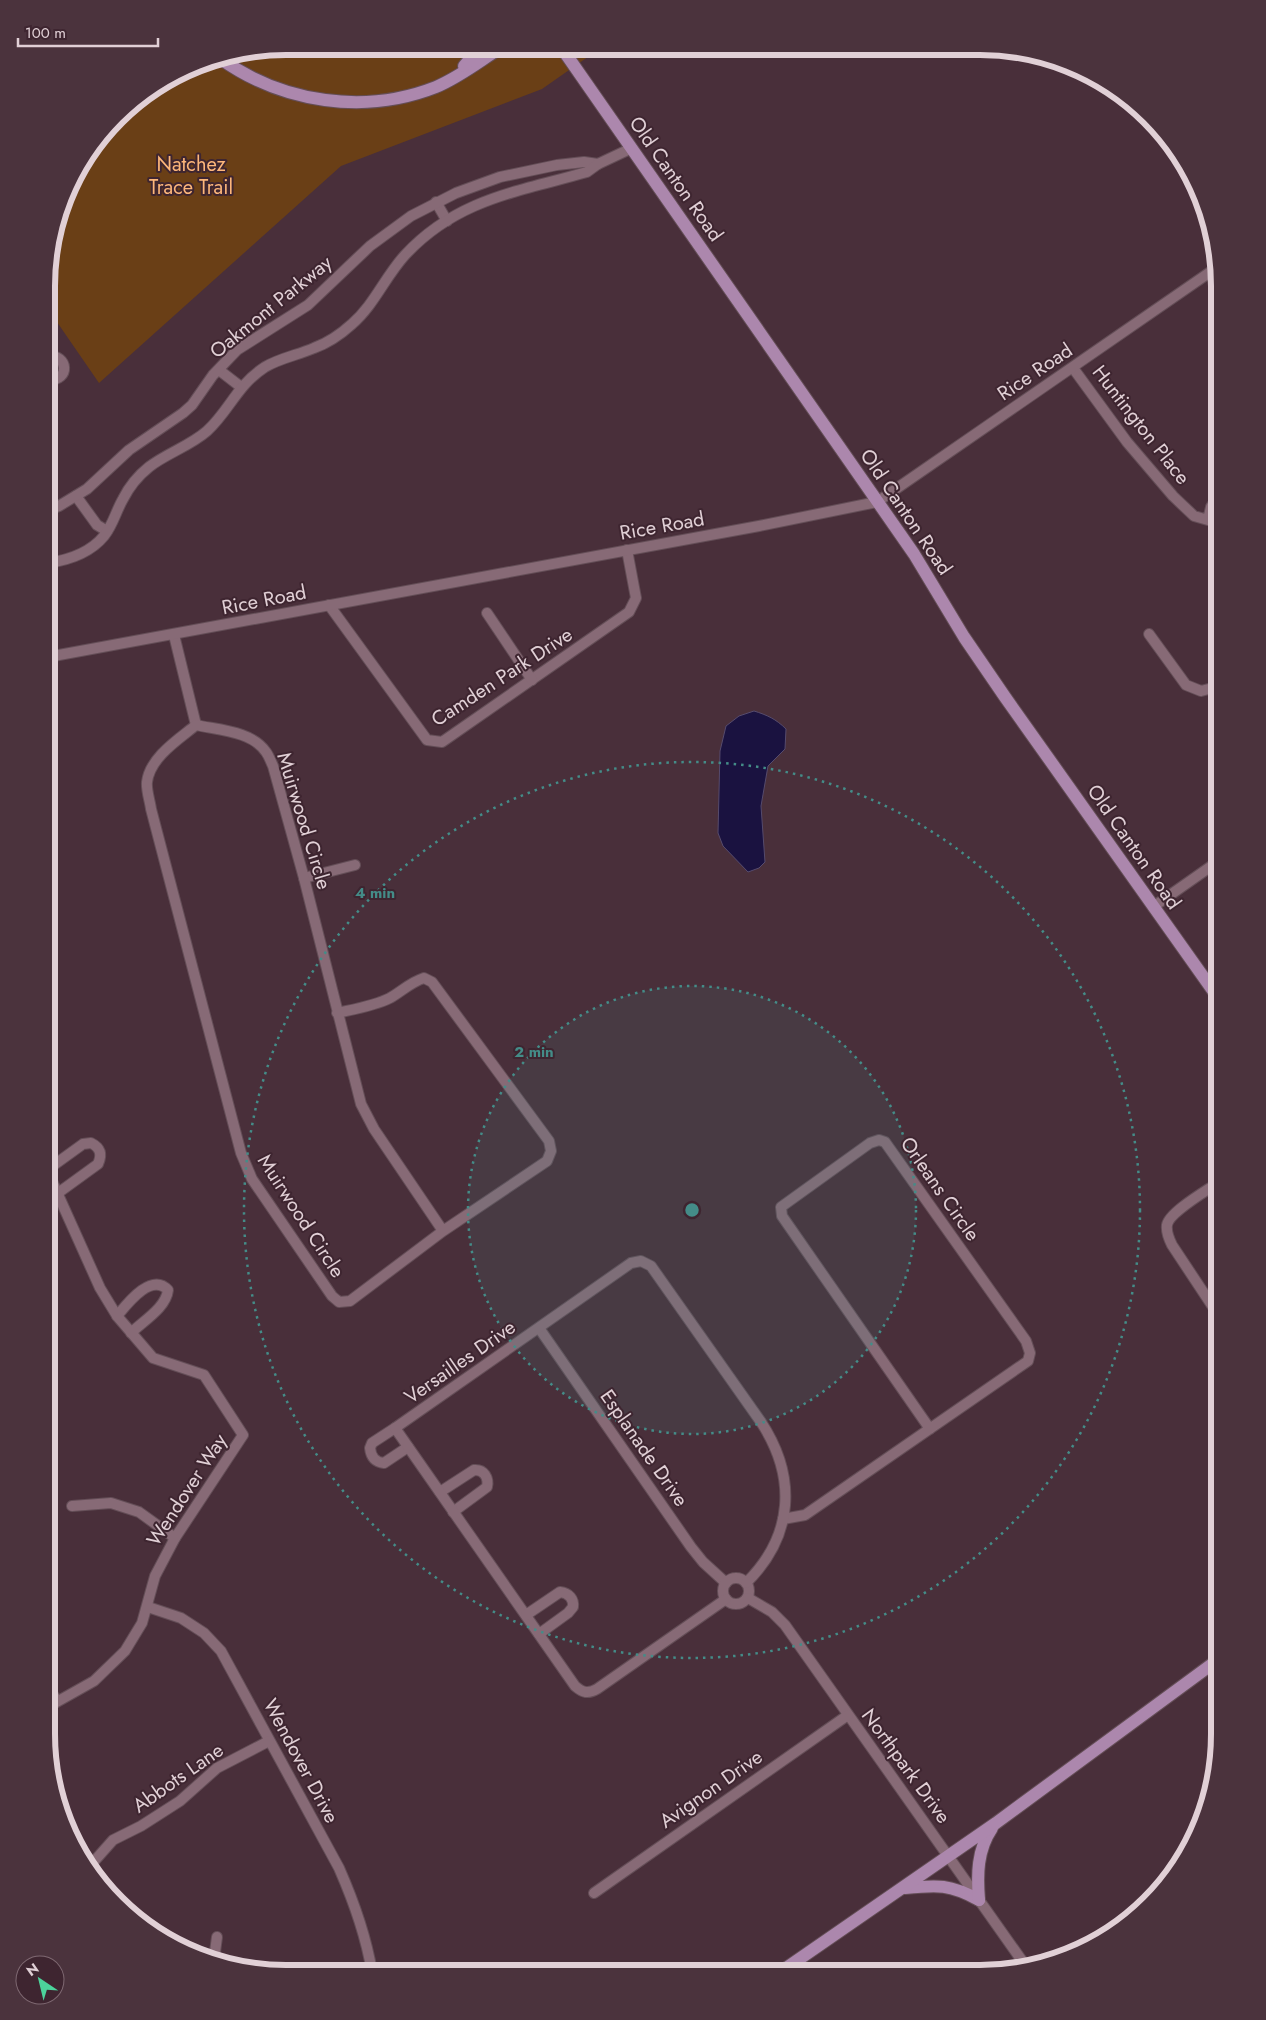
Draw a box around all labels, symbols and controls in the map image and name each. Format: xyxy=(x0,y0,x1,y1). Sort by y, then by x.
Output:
scale bar xyxy=(18,15,158,47)
text: 100 m xyxy=(25,22,66,44)
street label: Old Canton Road xyxy=(622,110,730,248)
park label: Natchez Trace Trail xyxy=(149,150,233,202)
street label: Oakmont Parkway xyxy=(204,248,339,365)
street label: Rice Road xyxy=(991,336,1079,408)
street label: Huntington Place xyxy=(1085,359,1197,491)
street label: Old Canton Road xyxy=(853,443,959,581)
street label: Rice Road xyxy=(617,504,707,548)
street label: Rice Road xyxy=(219,578,309,622)
street label: Camden Park Drive xyxy=(426,620,578,734)
street label: Muirwood Circle xyxy=(269,749,339,893)
street label: Old Canton Road xyxy=(1080,778,1188,916)
text: 4 min xyxy=(355,882,395,904)
text: 2 min xyxy=(514,1041,554,1063)
street label: Orleans Circle xyxy=(893,1131,987,1247)
street label: Muirwood Circle xyxy=(250,1149,352,1283)
centre of rings xyxy=(683,1201,701,1219)
street label: Versailles Drive xyxy=(399,1313,521,1411)
street label: Esplanade Drive xyxy=(593,1384,695,1512)
street label: Wendover Way xyxy=(140,1428,234,1552)
street label: Wendover Drive xyxy=(256,1694,346,1828)
street label: Northpark Drive xyxy=(854,1703,958,1829)
street label: Abbots Lane xyxy=(127,1736,229,1820)
street label: Avignon Drive xyxy=(654,1743,768,1835)
north arrow xyxy=(15,1955,65,2005)
text: N xyxy=(22,1958,43,1981)

